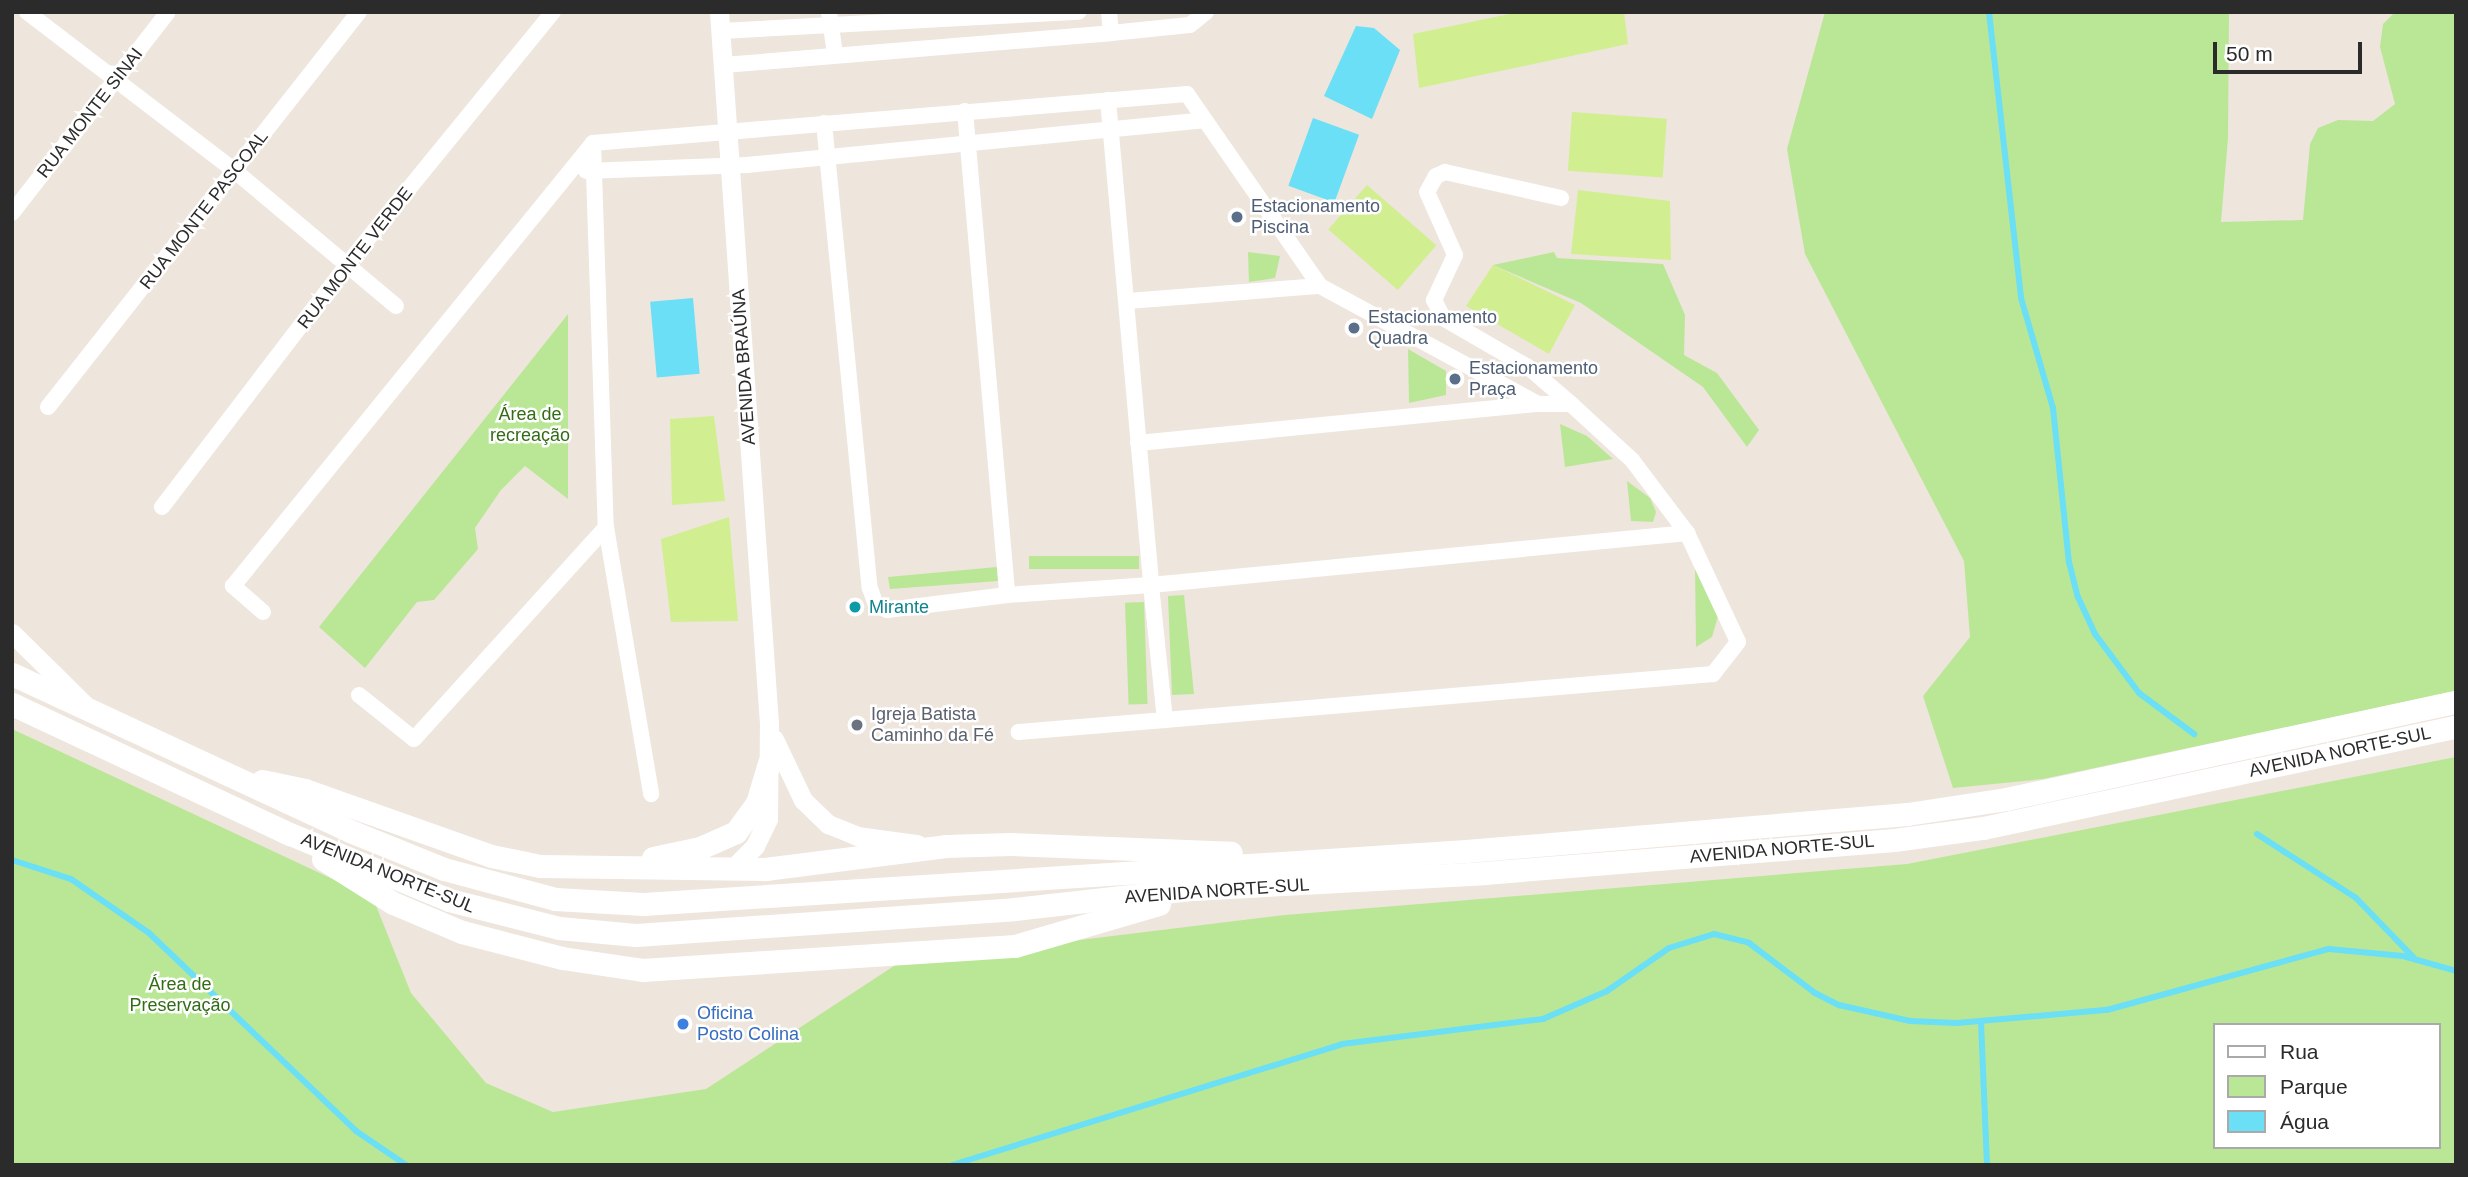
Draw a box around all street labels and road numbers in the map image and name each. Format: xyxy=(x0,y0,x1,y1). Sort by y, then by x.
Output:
street label: RUA MONTE SINAI xyxy=(32,43,148,183)
street label: RUA MONTE PASCOAL xyxy=(135,126,273,294)
street label: RUA MONTE VERDE xyxy=(293,182,417,334)
street label: AVENIDA BRAÚNA xyxy=(728,288,760,446)
street label: AVENIDA NORTE-SUL xyxy=(2247,722,2433,782)
street label: AVENIDA NORTE-SUL xyxy=(298,828,478,918)
street label: AVENIDA NORTE-SUL xyxy=(1688,830,1876,868)
street label: AVENIDA NORTE-SUL xyxy=(1123,874,1311,908)

